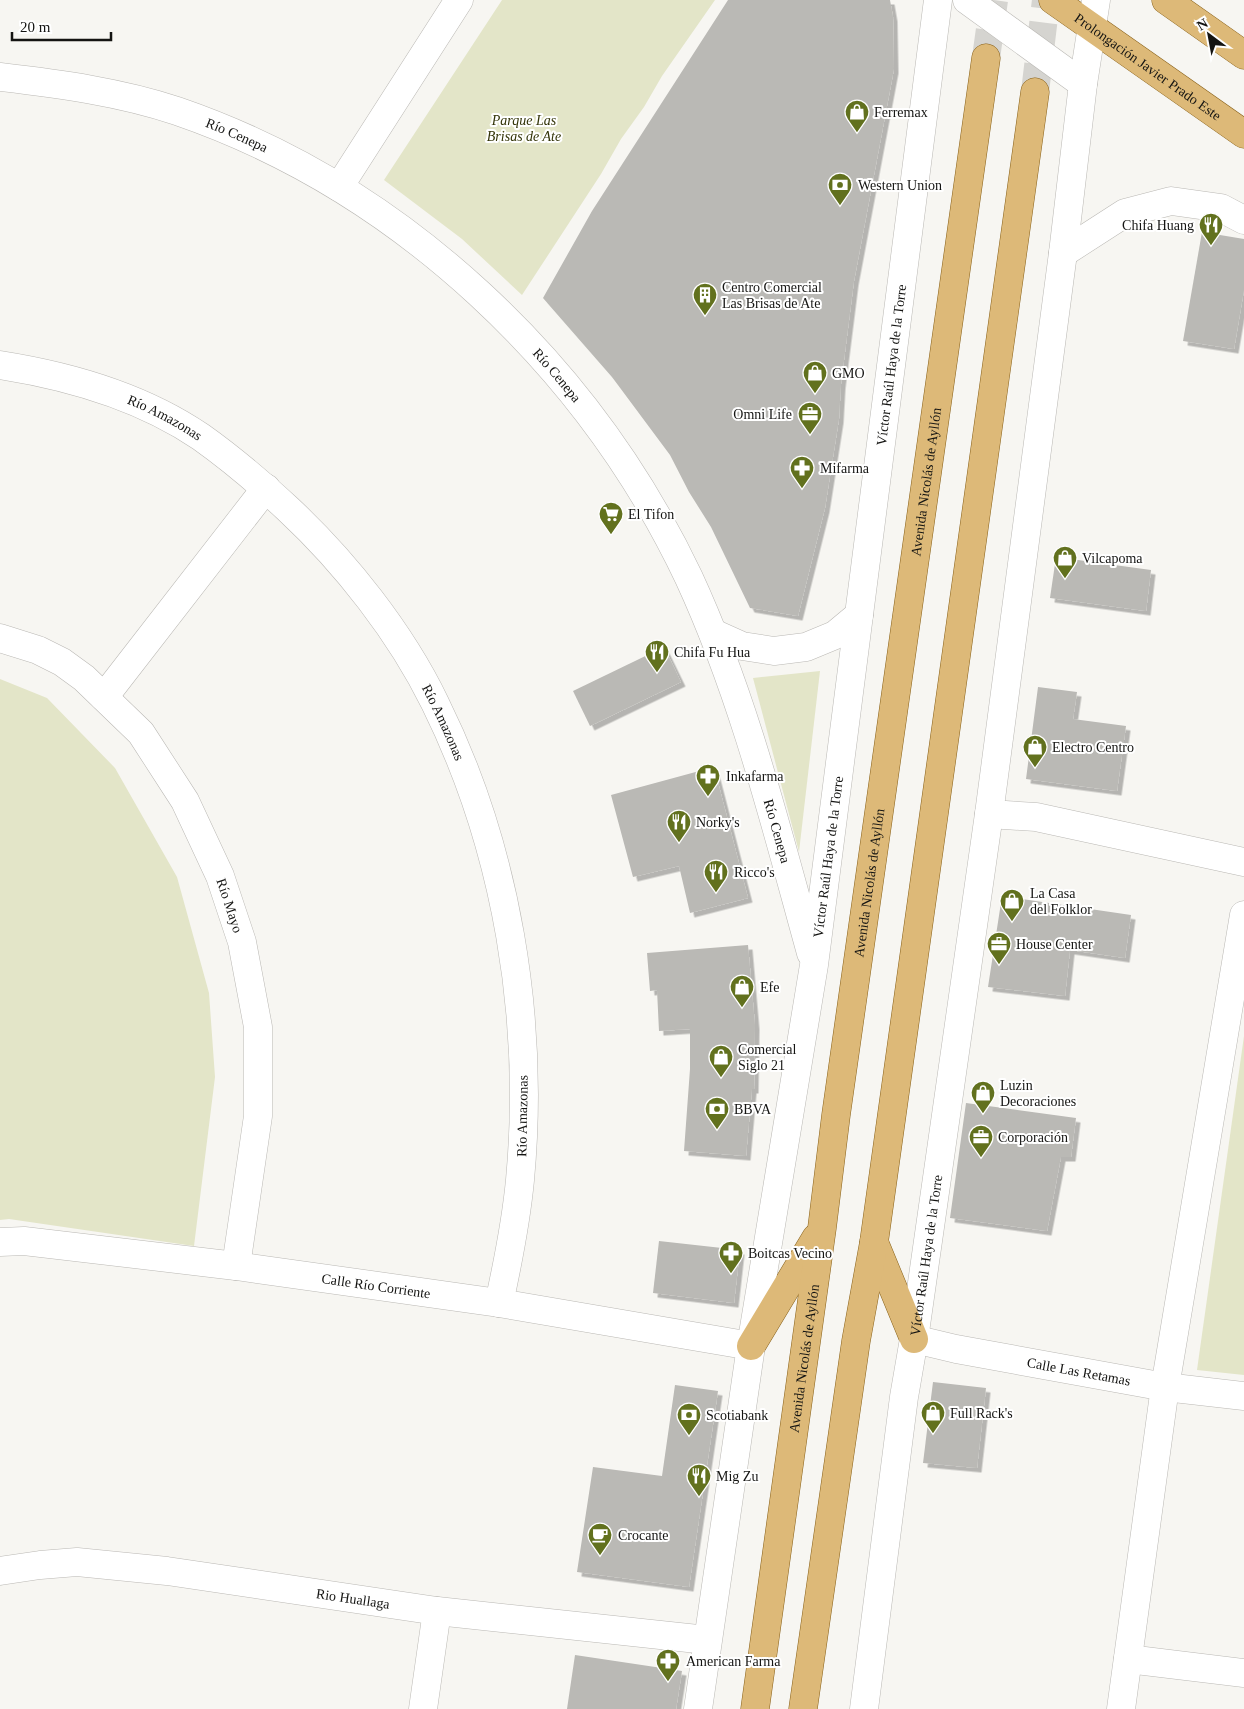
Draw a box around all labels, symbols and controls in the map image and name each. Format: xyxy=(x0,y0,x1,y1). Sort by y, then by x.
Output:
scale bar xyxy=(12,10,111,42)
north arrow xyxy=(1184,10,1234,60)
street label: Prolongación Javier Prado Este xyxy=(1072,11,1224,124)
text: N xyxy=(1194,15,1211,33)
text: 20 m xyxy=(20,19,51,35)
shop icon: Ferremax xyxy=(844,99,870,133)
place label: Ferremax xyxy=(874,105,928,120)
park label: Parque Las Brisas de Ate xyxy=(487,113,561,144)
street label: Río Cenepa xyxy=(204,115,271,156)
bank icon: Western Union xyxy=(827,172,853,206)
place label: Western Union xyxy=(858,178,942,193)
restaurant icon: Chifa Huang xyxy=(1198,212,1224,246)
place label: Chifa Huang xyxy=(1122,218,1194,233)
place label: Centro Comercial Las Brisas de Ate xyxy=(722,280,822,311)
building icon: Centro Comercial Las Brisas de Ate xyxy=(692,282,718,316)
street label: Víctor Raúl Haya de la Torre xyxy=(874,283,909,447)
street label: Río Cenepa xyxy=(530,346,584,406)
shop icon: GMO xyxy=(802,360,828,394)
place label: GMO xyxy=(832,366,865,381)
street label: Río Amazonas xyxy=(125,392,205,444)
office icon: Omni Life xyxy=(797,401,823,435)
place label: Omni Life xyxy=(733,407,792,422)
street label: Avenida Nicolás de Ayllón xyxy=(908,407,944,557)
pharmacy icon: Mifarma xyxy=(789,455,815,489)
place label: Mifarma xyxy=(820,461,870,476)
supermarket icon: El Tifon xyxy=(598,501,624,535)
place label: El Tifon xyxy=(628,507,674,522)
shop icon: Vilcapoma xyxy=(1052,545,1078,579)
place label: Vilcapoma xyxy=(1082,551,1143,566)
restaurant icon: Chifa Fu Hua xyxy=(644,639,670,673)
place label: Chifa Fu Hua xyxy=(674,645,751,660)
street label: Río Amazonas xyxy=(419,682,467,763)
shop icon: Electro Centro xyxy=(1022,734,1048,768)
place label: Electro Centro xyxy=(1052,740,1134,755)
pharmacy icon: Inkafarma xyxy=(695,763,721,797)
place label: Inkafarma xyxy=(726,769,784,784)
street label: Víctor Raúl Haya de la Torre xyxy=(811,775,846,939)
street label: Río Cenepa xyxy=(761,798,793,866)
street label: Avenida Nicolás de Ayllón xyxy=(851,808,887,958)
restaurant icon: Norky's xyxy=(666,809,692,843)
place label: Norky's xyxy=(696,815,740,830)
restaurant icon: Ricco's xyxy=(703,859,729,893)
place label: Ricco's xyxy=(734,865,775,880)
street label: Río Mayo xyxy=(213,877,245,935)
place label: La Casa del Folklor xyxy=(1030,886,1092,917)
shop icon: La Casa del Folklor xyxy=(999,888,1025,922)
office icon: House Center xyxy=(986,931,1012,965)
place label: House Center xyxy=(1016,937,1093,952)
shop icon: Efe xyxy=(729,974,755,1008)
place label: Efe xyxy=(760,980,779,995)
place label: Comercial Siglo 21 xyxy=(738,1042,796,1073)
shop icon: Comercial Siglo 21 xyxy=(708,1044,734,1078)
street label: Río Amazonas xyxy=(514,1075,531,1157)
place label: Luzin Decoraciones xyxy=(1000,1078,1076,1109)
shop icon: Luzin Decoraciones xyxy=(970,1080,996,1114)
bank icon: BBVA xyxy=(704,1096,730,1130)
place label: BBVA xyxy=(734,1102,772,1117)
office icon: Corporación xyxy=(968,1124,994,1158)
place label: Corporación xyxy=(998,1130,1068,1145)
street label: Víctor Raúl Haya de la Torre xyxy=(908,1174,945,1337)
pharmacy icon: Boitcas Vecino xyxy=(718,1240,744,1274)
place label: Boitcas Vecino xyxy=(748,1246,832,1261)
street label: Calle Río Corriente xyxy=(321,1271,431,1301)
street label: Avenida Nicolás de Ayllón xyxy=(787,1283,822,1434)
street label: Calle Las Retamas xyxy=(1026,1355,1132,1389)
shop icon: Full Rack's xyxy=(920,1400,946,1434)
bank icon: Scotiabank xyxy=(676,1402,702,1436)
place label: Full Rack's xyxy=(950,1406,1013,1421)
place label: Scotiabank xyxy=(706,1408,768,1423)
restaurant icon: Mig Zu xyxy=(686,1463,712,1497)
place label: Mig Zu xyxy=(716,1469,758,1484)
cafe icon: Crocante xyxy=(587,1522,613,1556)
place label: Crocante xyxy=(618,1528,669,1543)
street label: Rio Huallaga xyxy=(315,1586,391,1612)
pharmacy icon: American Farma xyxy=(655,1648,681,1682)
place label: American Farma xyxy=(686,1654,781,1669)

